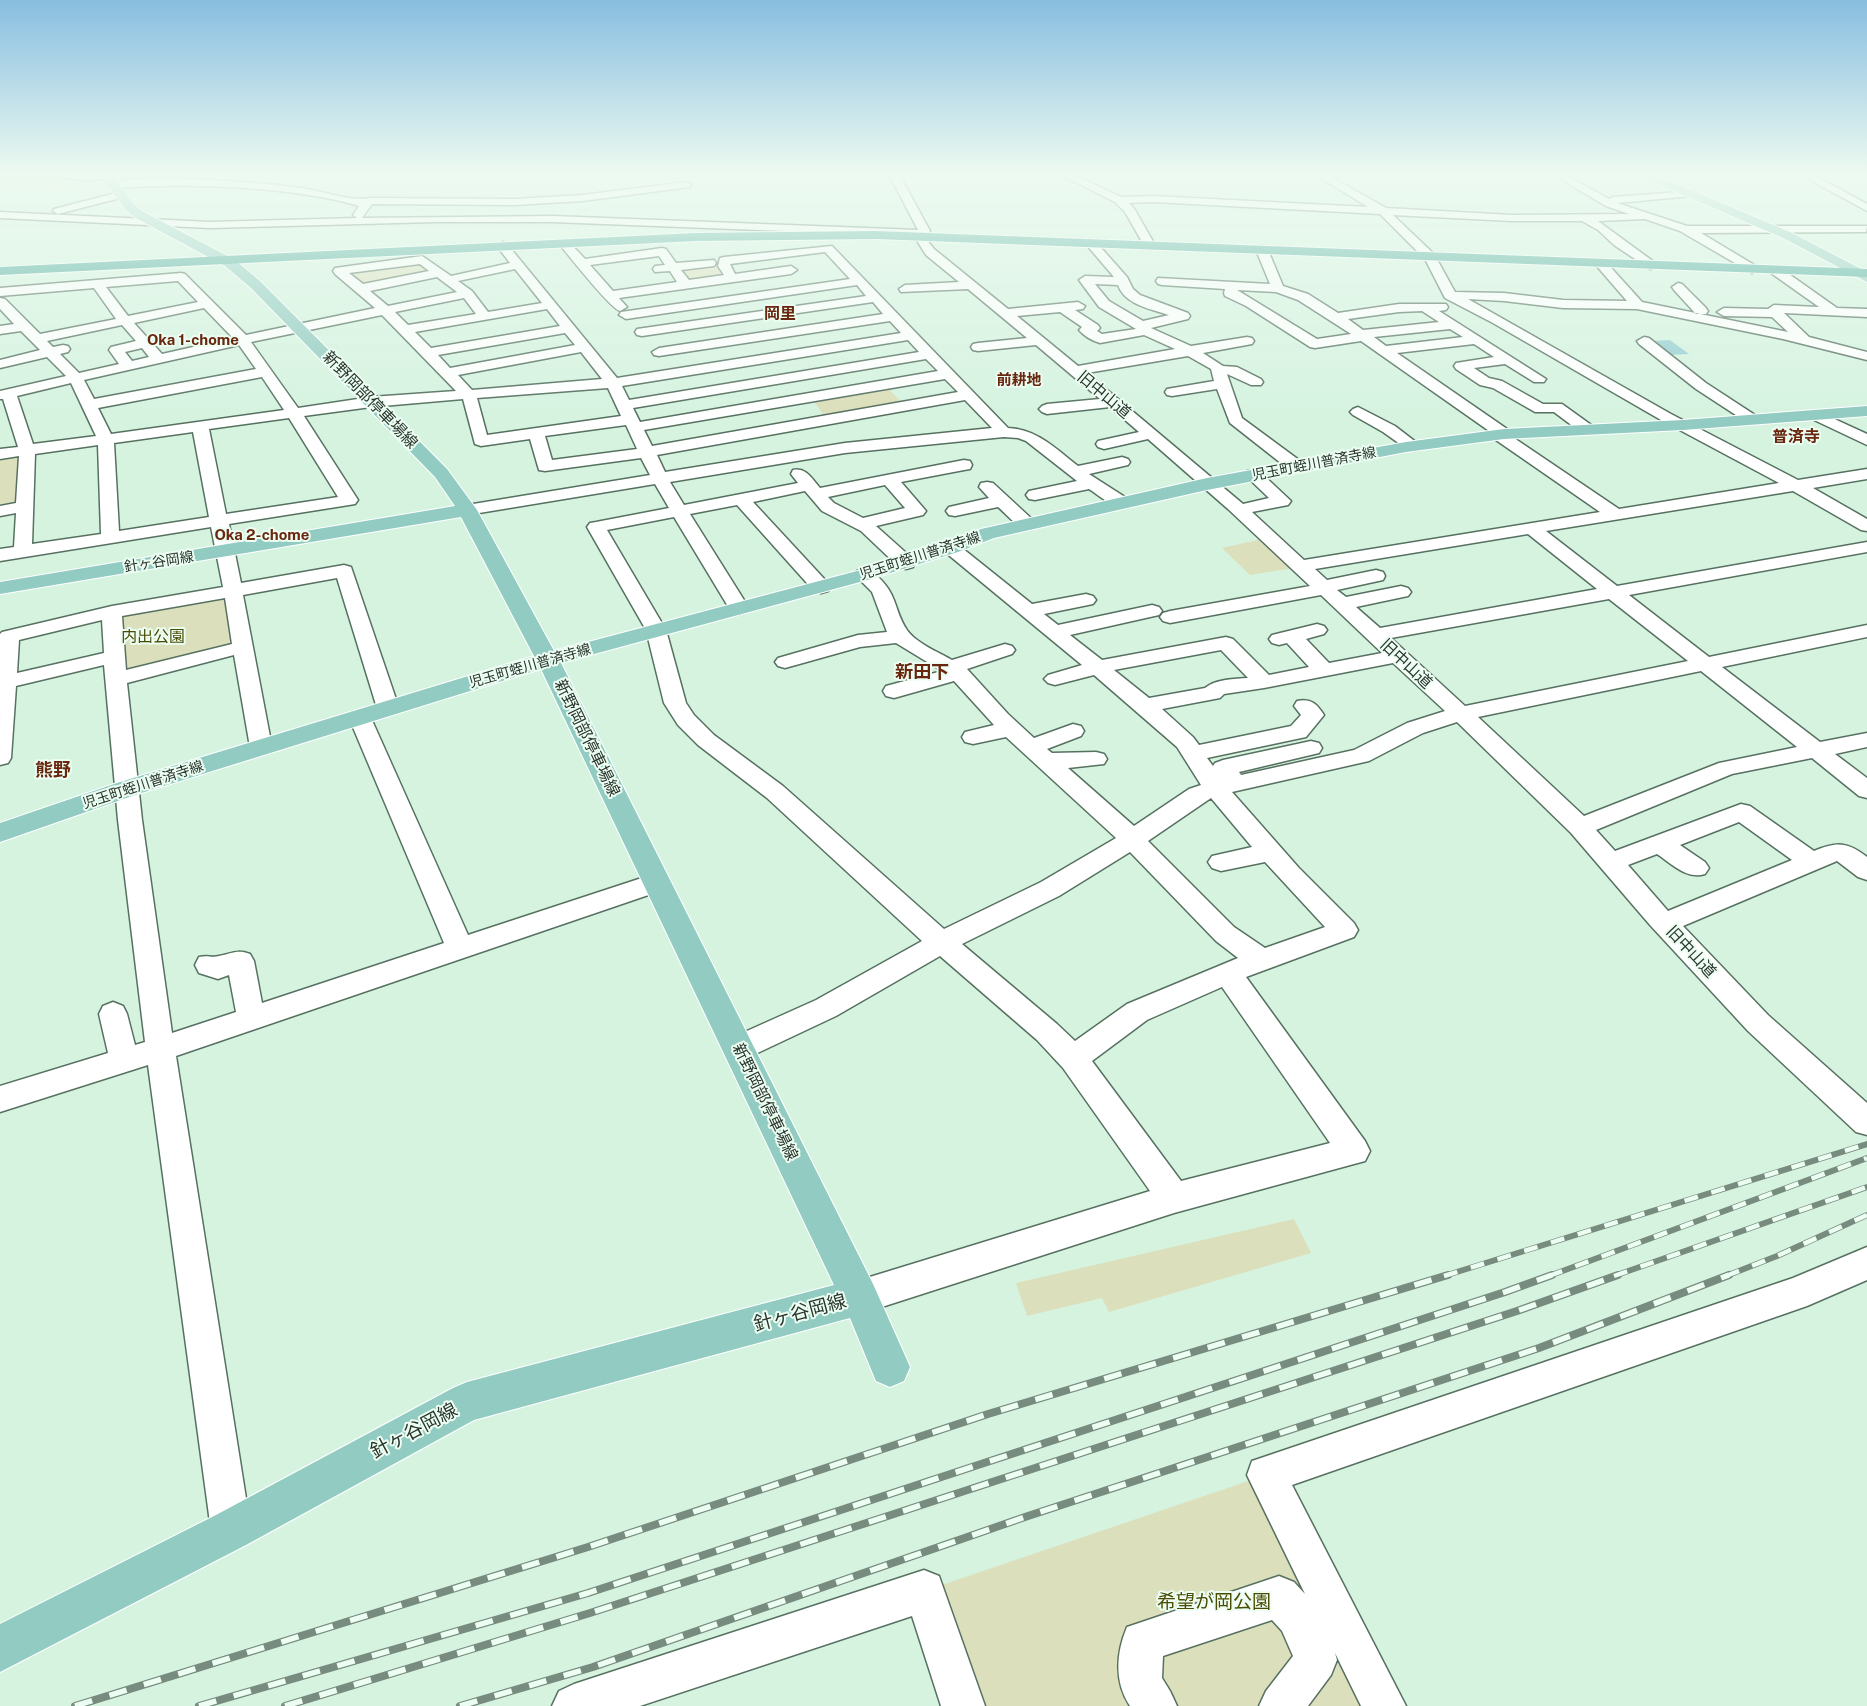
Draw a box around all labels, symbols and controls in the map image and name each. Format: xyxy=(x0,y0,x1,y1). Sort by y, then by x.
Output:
district label: 岡里 xyxy=(764,304,796,324)
district label: Oka 1-chome xyxy=(147,331,239,349)
street label: 新野岡部停車場線 xyxy=(319,347,421,453)
street label: 旧中山道 xyxy=(1073,367,1135,423)
district label: 前耕地 xyxy=(997,371,1041,389)
district label: 普済寺 xyxy=(1772,427,1820,447)
street label: 児玉町蛭川普済寺線 xyxy=(1251,444,1377,484)
district label: Oka 2-chome xyxy=(215,526,309,544)
street label: 児玉町蛭川普済寺線 xyxy=(857,529,983,583)
street label: 針ヶ谷岡線 xyxy=(123,548,195,576)
park label: 内出公園 xyxy=(121,627,185,647)
street label: 旧中山道 xyxy=(1376,635,1436,693)
street label: 児玉町蛭川普済寺線 xyxy=(467,641,593,691)
district label: 新田下 xyxy=(895,661,949,683)
street label: 新野岡部停車場線 xyxy=(550,676,624,800)
street label: 児玉町蛭川普済寺線 xyxy=(80,758,206,812)
district label: 熊野 xyxy=(35,759,71,781)
street label: 旧中山道 xyxy=(1662,922,1720,982)
street label: 新野岡部停車場線 xyxy=(728,1040,802,1164)
street label: 針ヶ谷岡線 xyxy=(751,1290,849,1336)
street label: 針ヶ谷岡線 xyxy=(367,1399,461,1463)
park label: 希望が岡公園 xyxy=(1157,1591,1271,1613)

